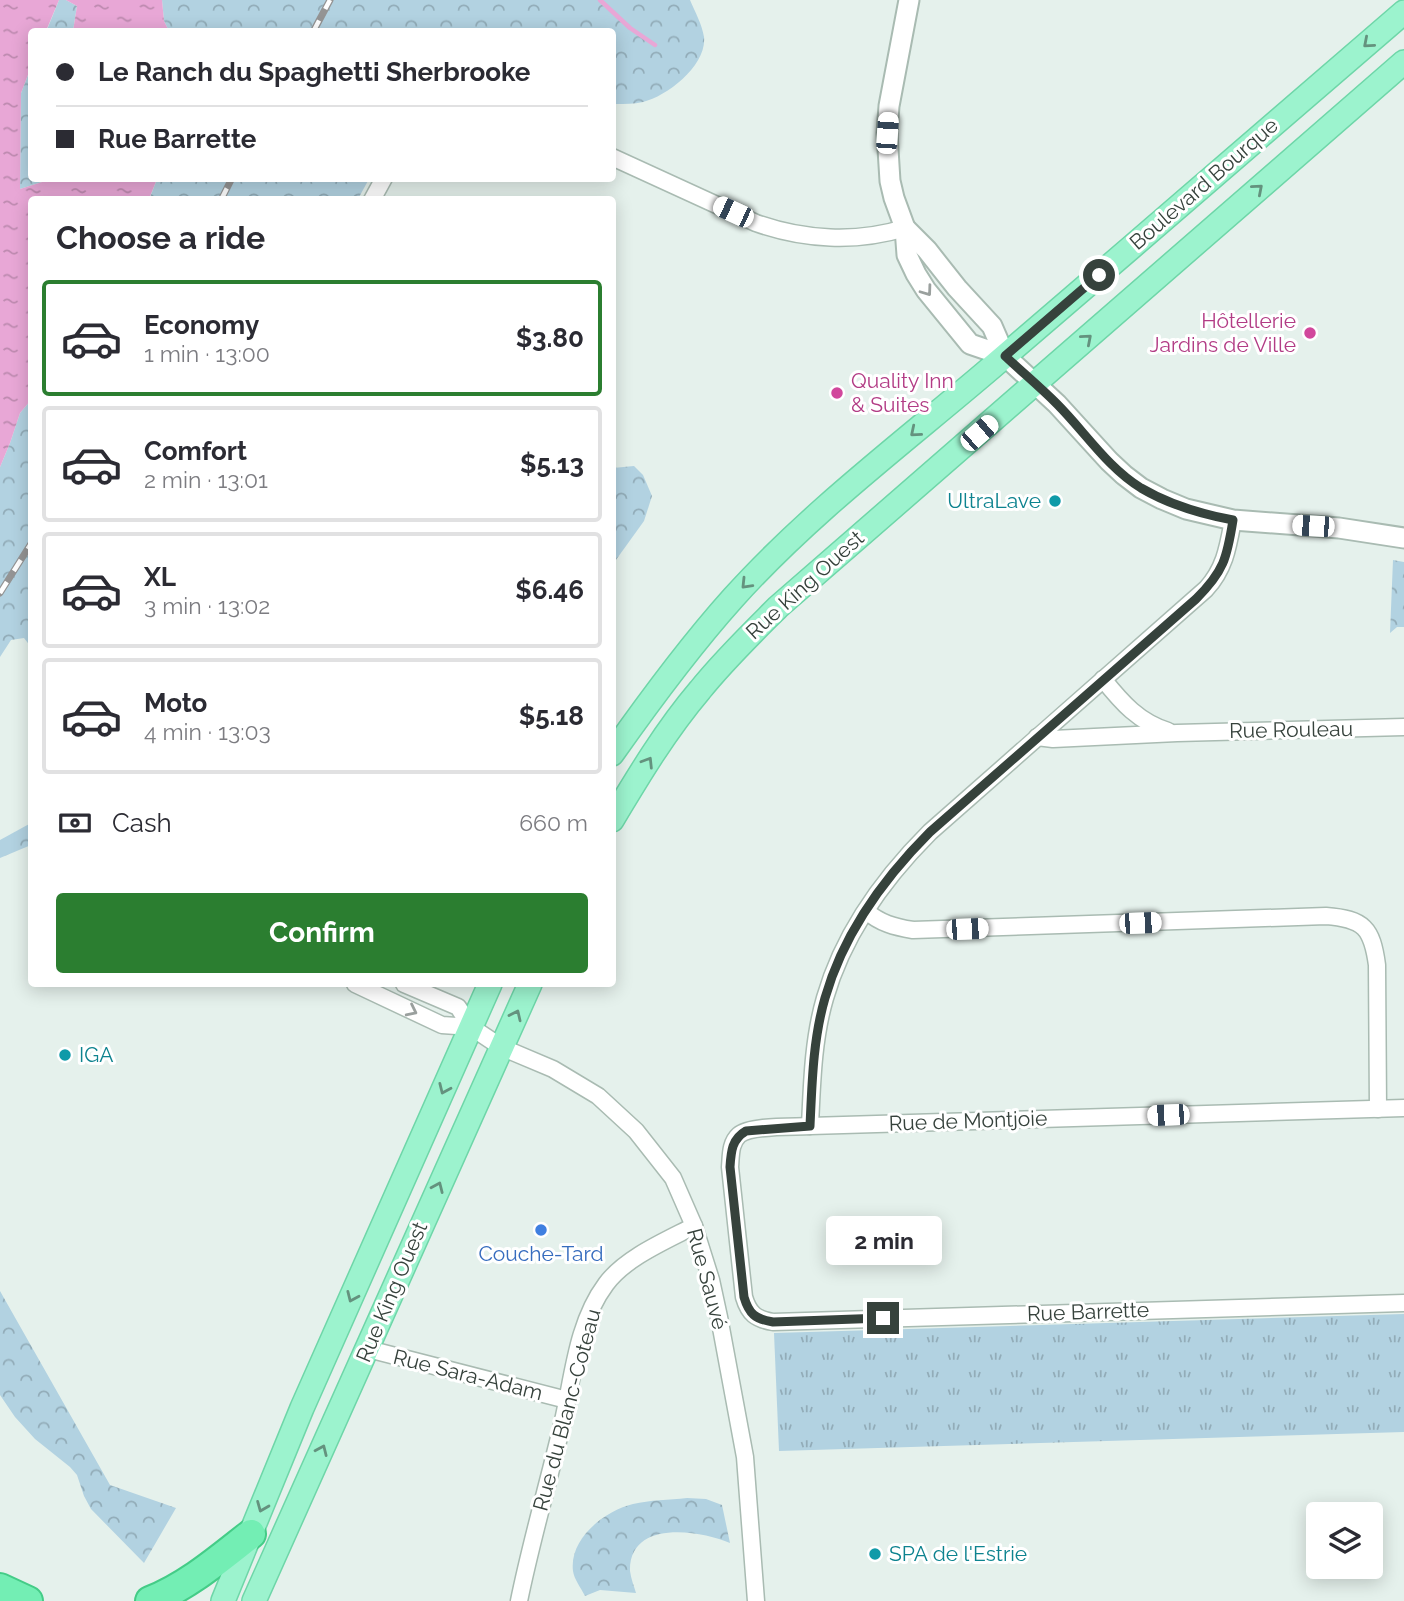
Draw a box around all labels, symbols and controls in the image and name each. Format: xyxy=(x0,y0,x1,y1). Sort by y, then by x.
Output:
one-way arrow xyxy=(1363,35,1376,47)
text: Le Ranch du Spaghetti Sherbrooke xyxy=(98,57,530,87)
car xyxy=(876,111,899,155)
street label: Boulevard Bourque xyxy=(1124,112,1283,255)
text: Rue Barrette xyxy=(98,124,256,154)
one-way arrow xyxy=(1250,185,1263,197)
car xyxy=(710,194,757,230)
text: Choose a ride xyxy=(56,219,265,256)
route start xyxy=(1083,259,1115,291)
one-way arrow xyxy=(919,283,932,295)
icon: car xyxy=(60,307,123,370)
place label: Hôtellerie Jardins de Ville xyxy=(1150,308,1296,357)
text: Economy xyxy=(144,310,259,340)
text: $3.80 xyxy=(516,323,584,353)
marker: Hôtellerie Jardins de Ville xyxy=(1302,325,1318,341)
one-way arrow xyxy=(1078,335,1091,347)
text: 1 min · 13:00 xyxy=(144,340,270,367)
place label: Quality Inn & Suites xyxy=(851,368,954,417)
marker: Quality Inn & Suites xyxy=(829,385,845,401)
car xyxy=(957,411,1002,455)
one-way arrow xyxy=(911,424,924,436)
icon: car xyxy=(60,433,123,496)
text: Comfort xyxy=(144,436,247,466)
text: $5.13 xyxy=(520,449,584,479)
text: 2 min · 13:01 xyxy=(144,466,268,493)
place label: UltraLave xyxy=(947,488,1041,513)
marker: UltraLave xyxy=(1047,493,1063,509)
car xyxy=(1292,514,1335,538)
street label: Rue King Ouest xyxy=(741,525,869,644)
icon: car xyxy=(60,559,123,622)
text: XL xyxy=(144,562,176,592)
text: $6.46 xyxy=(515,575,584,605)
one-way arrow xyxy=(742,576,755,589)
text: 3 min · 13:02 xyxy=(144,592,270,619)
icon: car xyxy=(60,685,123,748)
text: Moto xyxy=(144,688,207,718)
text: $5.18 xyxy=(519,701,584,731)
street label: Rue Rouleau xyxy=(1229,716,1353,743)
text: 4 min · 13:03 xyxy=(144,718,271,745)
one-way arrow xyxy=(640,756,653,769)
icon: cash xyxy=(56,804,94,842)
text: Cash xyxy=(112,808,172,838)
text: 660 m xyxy=(519,809,588,836)
button: Confirm xyxy=(56,893,588,973)
car xyxy=(1119,912,1162,934)
car xyxy=(946,918,989,940)
one-way arrow xyxy=(405,1002,417,1016)
one-way arrow xyxy=(508,1010,522,1023)
place label: IGA xyxy=(79,1042,113,1067)
marker: IGA xyxy=(57,1047,73,1063)
one-way arrow xyxy=(438,1082,452,1095)
car xyxy=(1147,1104,1190,1126)
street label: Rue de Montjoie xyxy=(888,1105,1048,1136)
one-way arrow xyxy=(430,1182,444,1194)
callout: 2 min xyxy=(825,1216,941,1266)
street label: Rue King Ouest xyxy=(351,1218,432,1366)
marker: Couche-Tard xyxy=(533,1222,549,1238)
street label: Rue Sauvé xyxy=(682,1226,733,1332)
text: 2 min xyxy=(854,1227,914,1254)
place label: Couche-Tard xyxy=(478,1241,604,1266)
one-way arrow xyxy=(346,1290,360,1303)
street label: Rue Barrette xyxy=(1027,1297,1149,1326)
route end xyxy=(867,1302,899,1334)
street label: Rue du Blanc-Coteau xyxy=(528,1306,606,1514)
street label: Rue Sara-Adam xyxy=(391,1344,545,1405)
one-way arrow xyxy=(314,1444,328,1457)
one-way arrow xyxy=(257,1500,271,1512)
map controls xyxy=(1306,1502,1383,1579)
button: layers xyxy=(1306,1502,1383,1579)
place label: SPA de l'Estrie xyxy=(889,1541,1027,1566)
marker: SPA de l'Estrie xyxy=(867,1546,883,1562)

